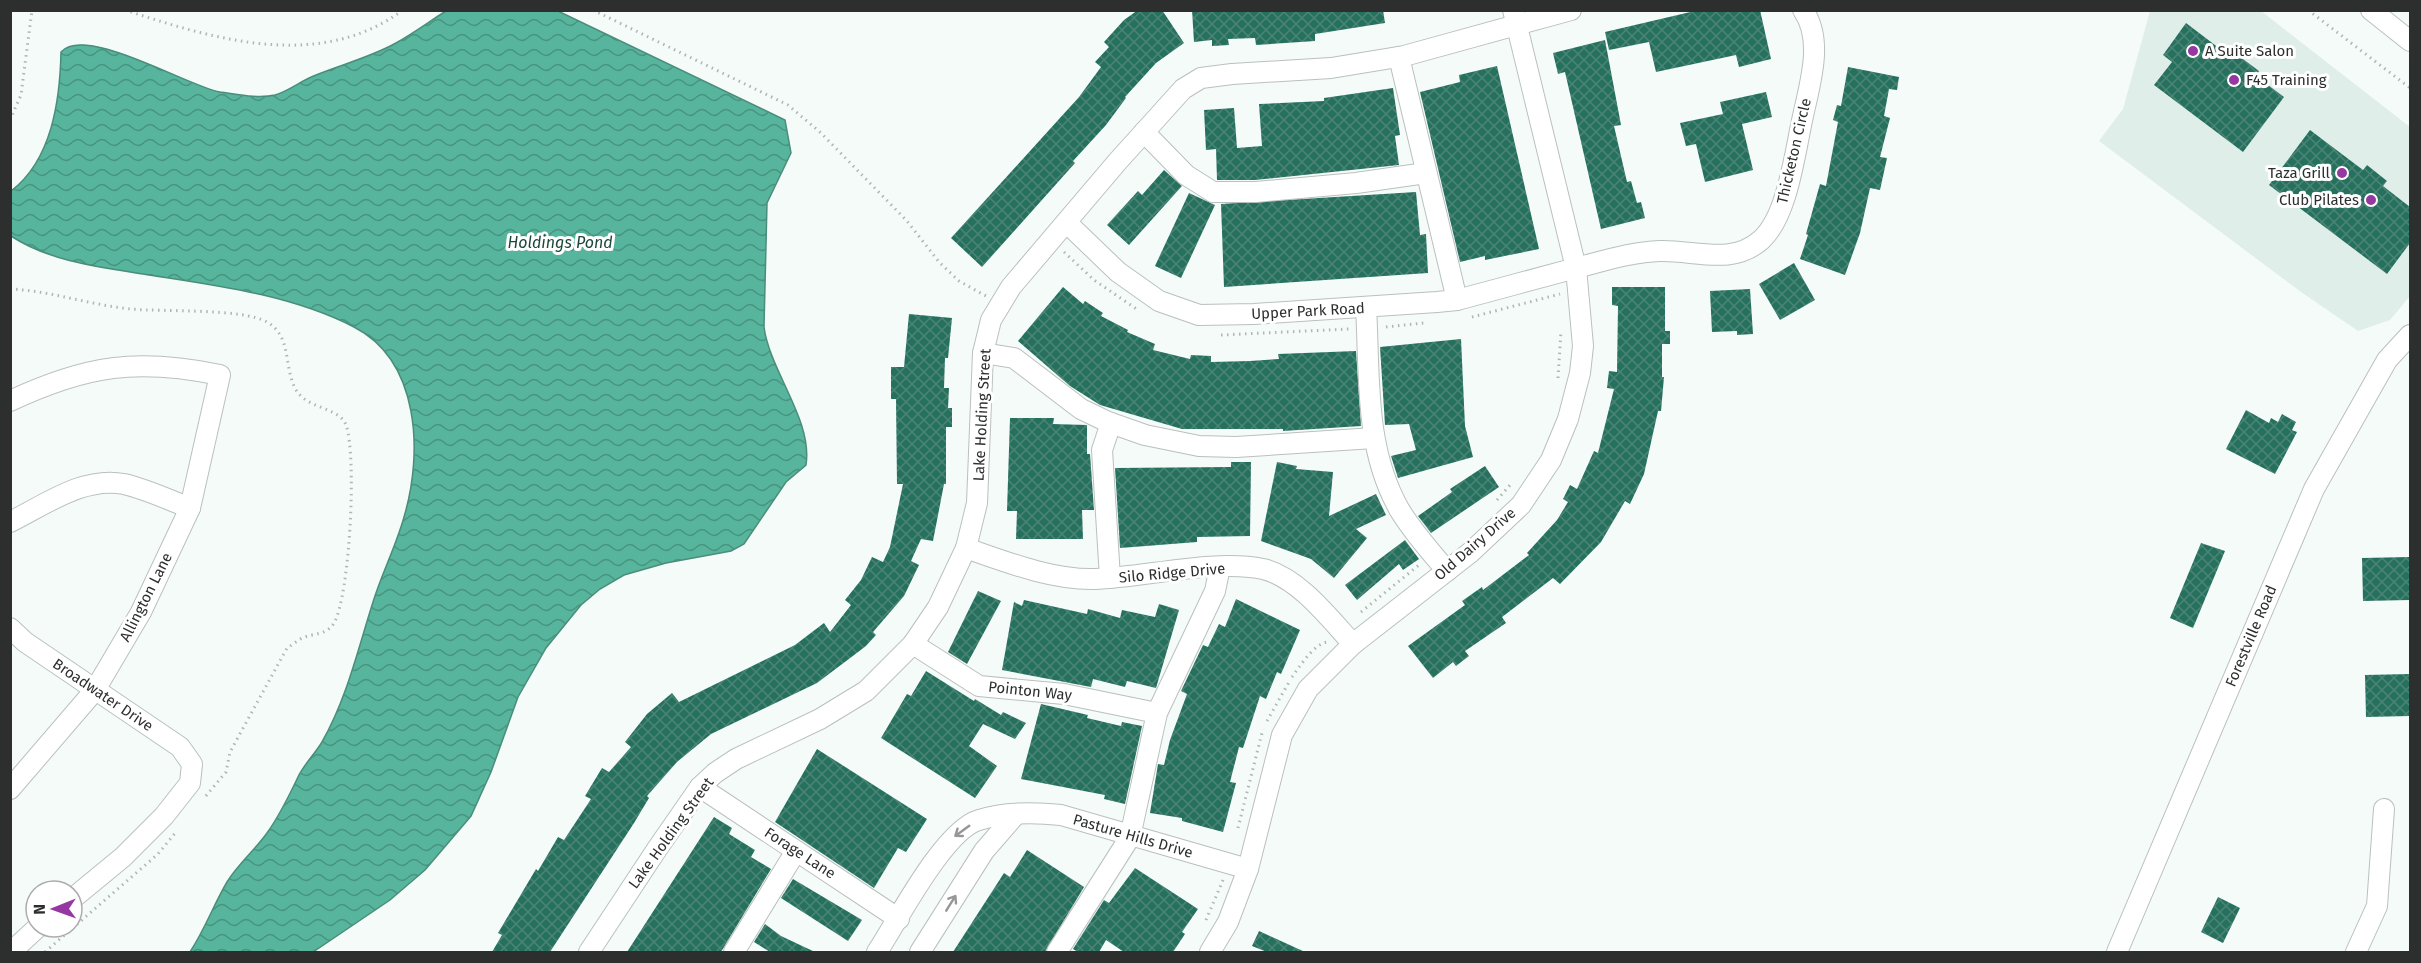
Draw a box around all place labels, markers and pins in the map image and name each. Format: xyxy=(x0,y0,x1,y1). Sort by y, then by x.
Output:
place label: A Suite Salon xyxy=(2205,42,2294,60)
marker: A Suite Salon xyxy=(2186,44,2200,58)
place label: F45 Training xyxy=(2246,71,2327,89)
marker: F45 Training xyxy=(2227,73,2241,87)
place label: Taza Grill xyxy=(2268,164,2331,182)
marker: Taza Grill xyxy=(2335,166,2349,180)
place label: Club Pilates xyxy=(2279,191,2359,209)
marker: Club Pilates xyxy=(2364,193,2378,207)

